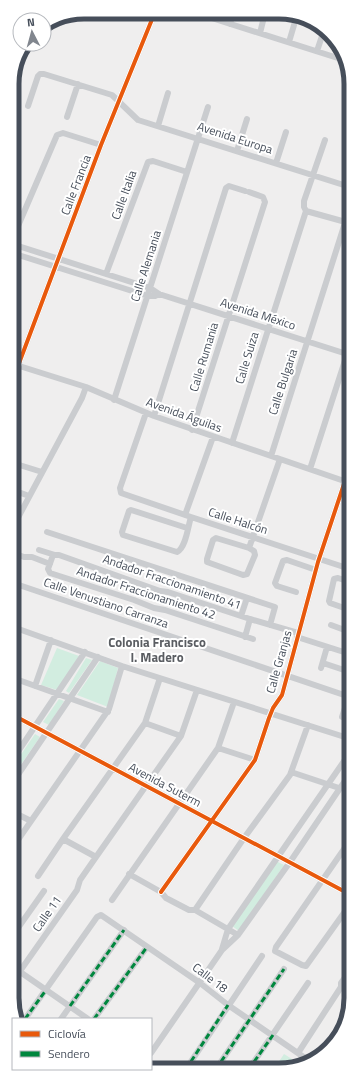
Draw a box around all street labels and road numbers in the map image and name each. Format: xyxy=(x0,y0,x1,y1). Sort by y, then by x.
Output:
street label: Avenida Europa xyxy=(195,116,275,159)
street label: Calle Francia xyxy=(55,152,96,218)
street label: Calle Italia xyxy=(106,167,141,222)
street label: Calle Alemania xyxy=(125,228,166,304)
street label: Avenida México xyxy=(218,292,298,335)
street label: Calle Rumania xyxy=(184,320,223,394)
street label: Calle Suiza xyxy=(230,329,263,386)
street label: Calle Bulgaria xyxy=(263,346,302,417)
street label: Avenida Águilas xyxy=(144,392,225,437)
street label: Calle Halcón xyxy=(206,502,270,539)
street label: Andador Fraccionamiento 41 xyxy=(100,549,244,614)
street label: Andador Fraccionamiento 42 xyxy=(74,561,218,624)
street label: Calle Venustiano Carranza xyxy=(41,572,171,633)
street label: Calle Granjas xyxy=(260,628,297,696)
street label: Avenida Suterm xyxy=(125,757,205,812)
street label: Calle 11 xyxy=(27,892,66,936)
street label: Calle 18 xyxy=(189,958,232,997)

